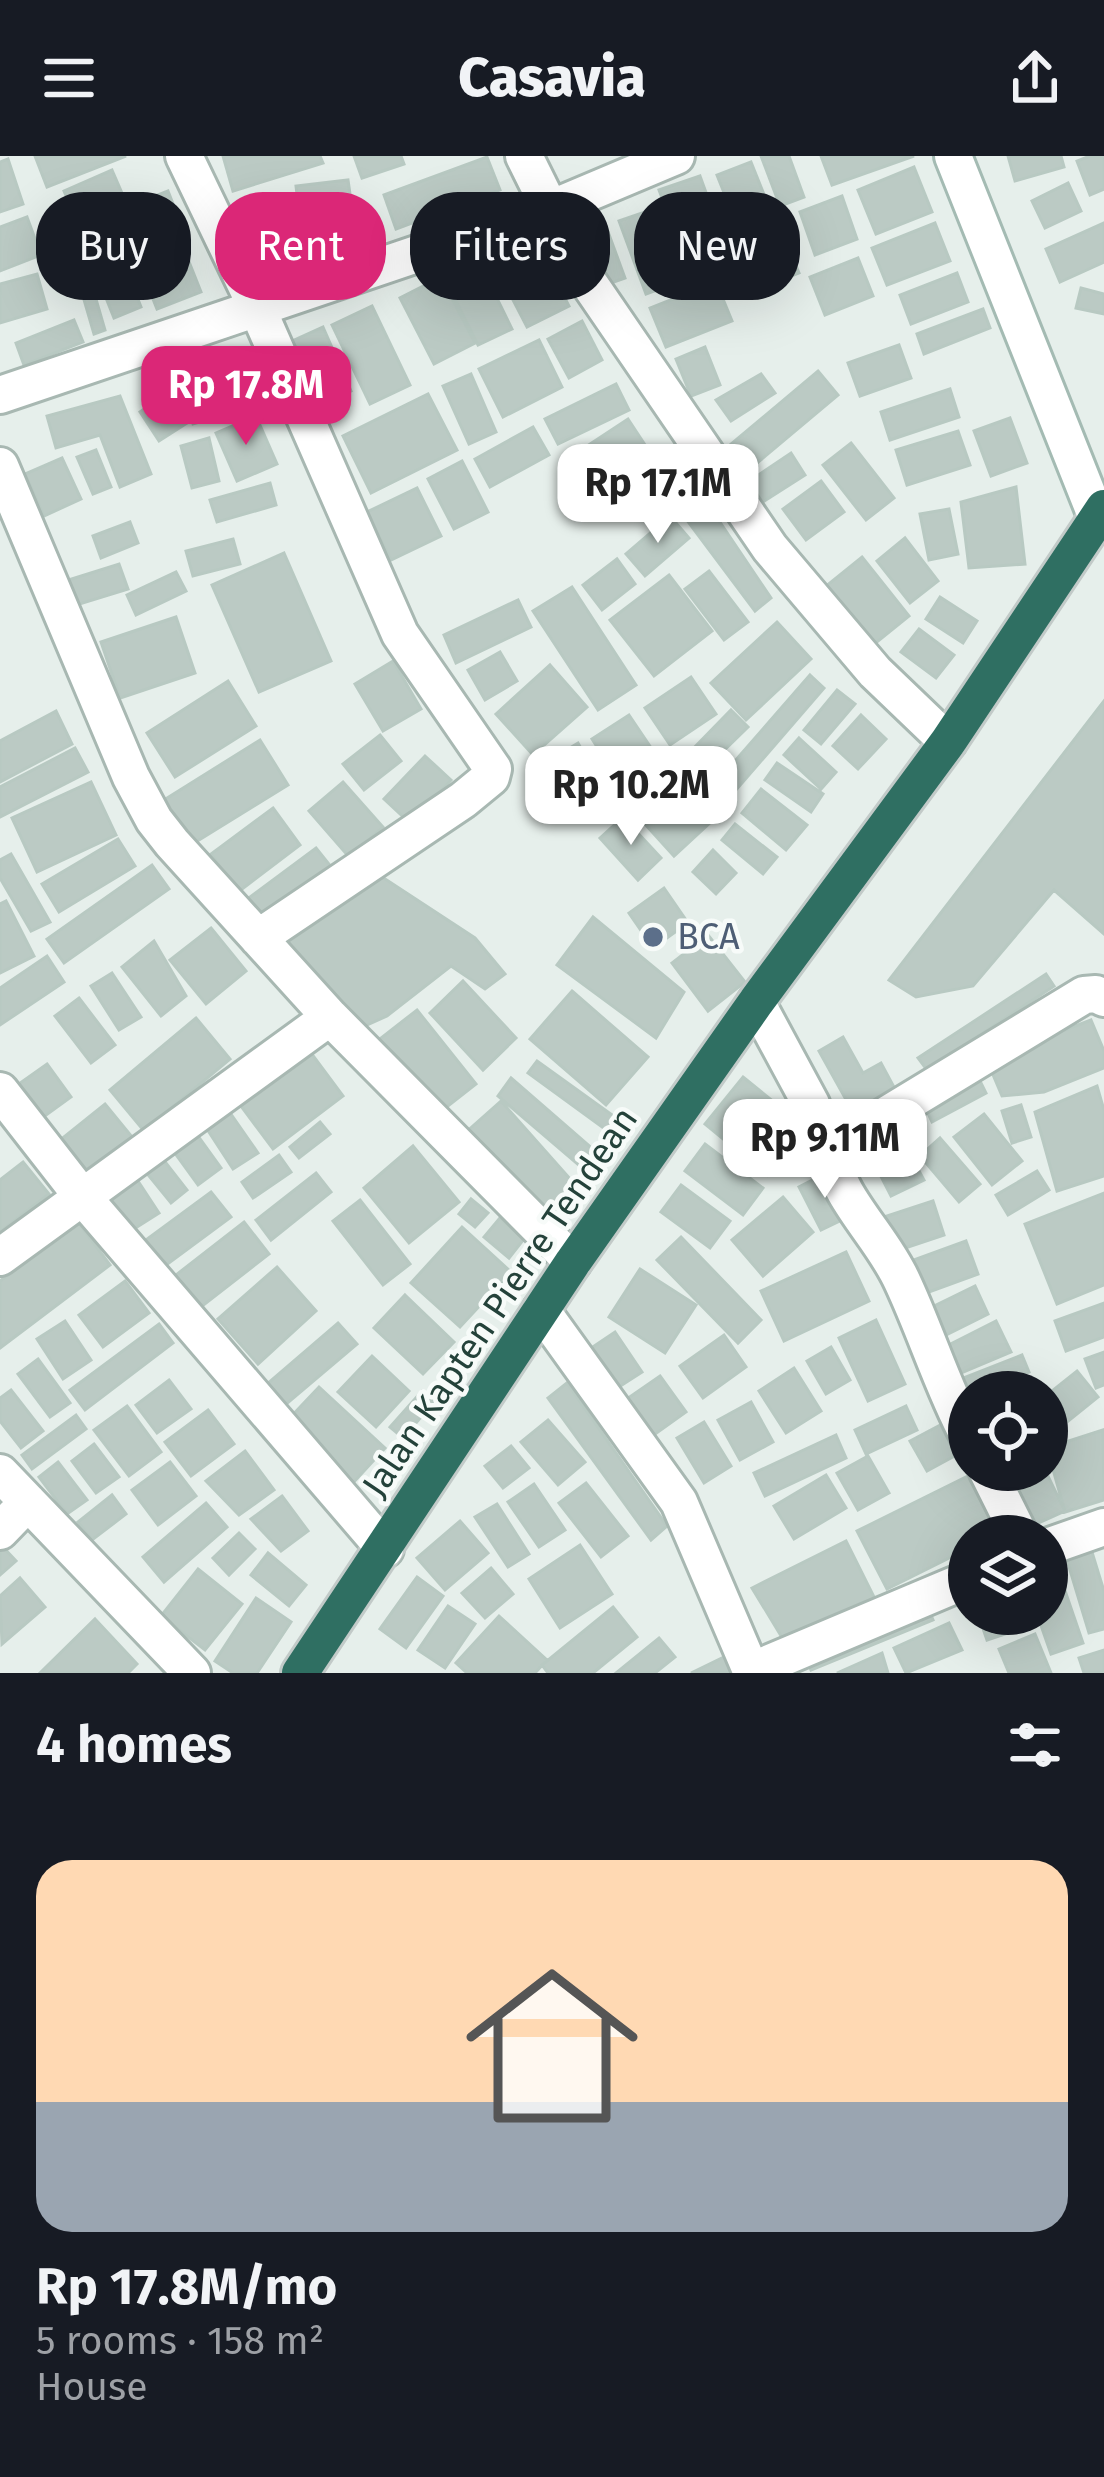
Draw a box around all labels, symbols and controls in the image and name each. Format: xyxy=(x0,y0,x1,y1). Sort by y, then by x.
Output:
icon: menu xyxy=(36,45,102,111)
icon: share xyxy=(1002,45,1068,111)
text: Casavia xyxy=(458,46,646,110)
chip: Buy xyxy=(36,192,191,300)
chip: Rent xyxy=(215,192,386,300)
chip: Filters xyxy=(410,192,610,300)
chip: New xyxy=(634,192,800,300)
pin: Rp 17.8M xyxy=(122,346,370,448)
text: Rp 17.8M xyxy=(168,362,324,408)
pin: Rp 17.1M xyxy=(534,444,782,546)
text: Rp 17.1M xyxy=(584,460,732,506)
pin: Rp 10.2M xyxy=(507,746,755,848)
text: Rp 10.2M xyxy=(552,762,710,808)
place label: BCA xyxy=(677,915,740,959)
marker: BCA xyxy=(640,924,666,950)
street label: Jalan Kapten Pierre Tendean xyxy=(353,1099,647,1505)
pin: Rp 9.11M xyxy=(701,1099,949,1201)
text: Rp 9.11M xyxy=(750,1115,900,1161)
map controls xyxy=(948,1371,1068,1635)
button: locate xyxy=(948,1371,1068,1491)
button: layers xyxy=(948,1515,1068,1635)
icon: filters xyxy=(1002,1712,1068,1778)
text: 4 homes xyxy=(36,1714,232,1776)
icon: home xyxy=(444,1938,660,2154)
text: Rp 17.8M/mo xyxy=(36,2256,337,2318)
text: 5 rooms · 158 m² xyxy=(36,2318,324,2364)
text: House xyxy=(36,2364,147,2410)

